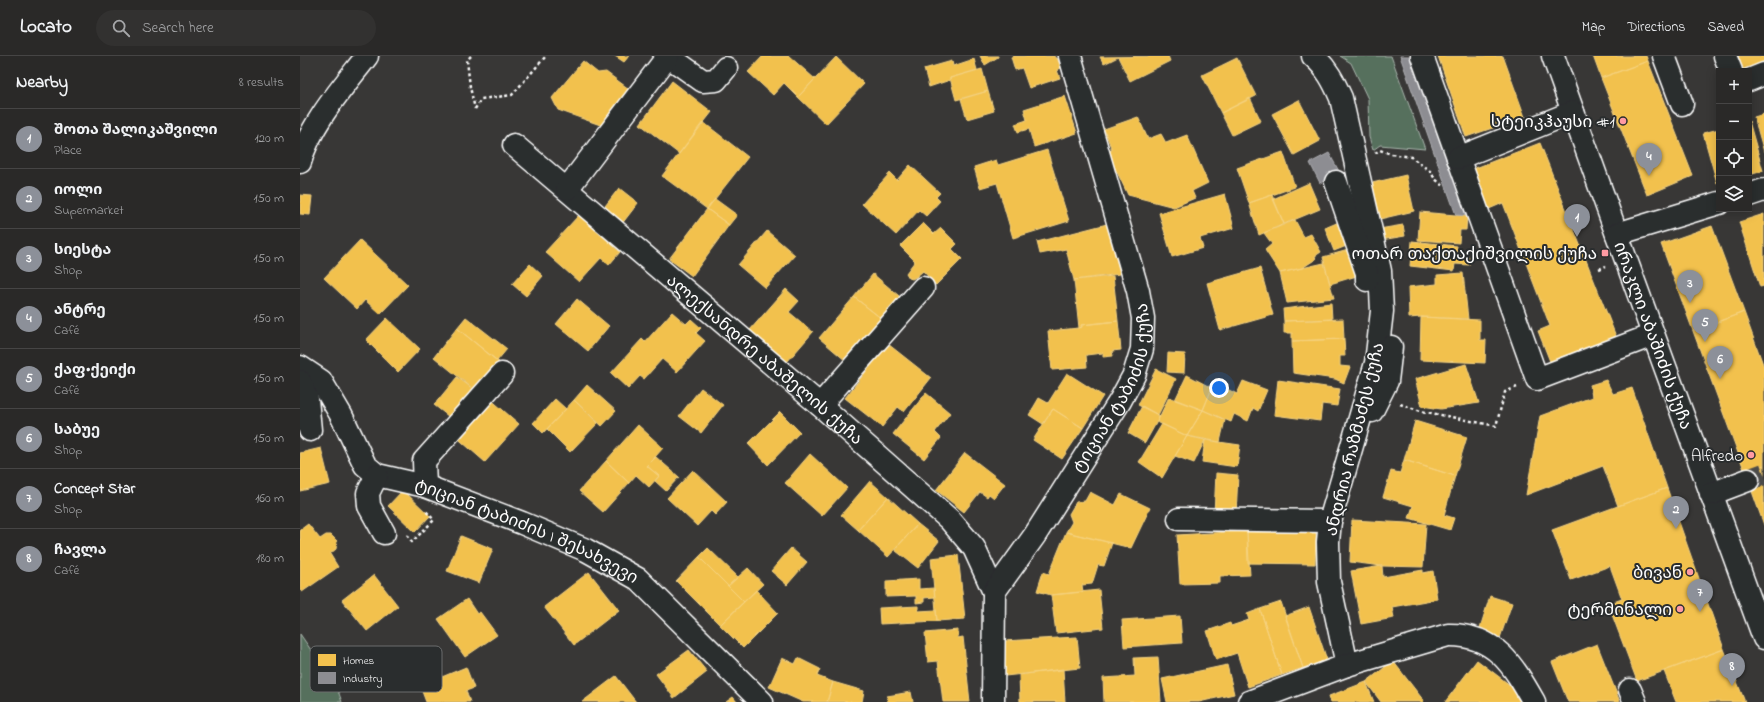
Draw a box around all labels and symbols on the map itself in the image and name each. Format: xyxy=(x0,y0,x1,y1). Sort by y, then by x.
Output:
place label: სტეიკჰაუსი #1 xyxy=(1491,110,1616,135)
marker: სტეიკჰაუსი #1 xyxy=(1618,116,1628,126)
pin: 4 xyxy=(1636,143,1662,176)
pin: 1 xyxy=(1564,204,1590,237)
street label: ირაკლი აბაშიძის ქუჩა xyxy=(1607,239,1698,433)
place label: ოთარ თაქთაქიშვილის ქუჩა xyxy=(1352,242,1597,267)
marker: ოთარ თაქთაქიშვილის ქუჩა xyxy=(1600,248,1610,258)
street label: ალექსანდრე აბაშელის ქუჩა xyxy=(660,269,868,452)
pin: 3 xyxy=(1677,270,1703,303)
street label: ტიციან ტაბიძის ქუჩა xyxy=(1067,301,1158,478)
pin: 5 xyxy=(1692,309,1718,342)
street label: ანდრია რაზმაძეს ქუჩა xyxy=(1319,340,1392,539)
pin: 6 xyxy=(1707,346,1733,379)
your location xyxy=(1209,378,1229,398)
place label: Alfredo xyxy=(1691,444,1743,469)
marker: Alfredo xyxy=(1746,450,1756,460)
street label: ტიციან ტაბიძის I შესახვევი xyxy=(412,473,643,591)
pin: 2 xyxy=(1663,496,1689,529)
place label: ბივან xyxy=(1633,561,1682,586)
marker: ბივან xyxy=(1685,567,1695,577)
pin: 7 xyxy=(1687,579,1713,612)
place label: ტერმინალი xyxy=(1567,598,1672,623)
marker: ტერმინალი xyxy=(1675,604,1685,614)
legend xyxy=(310,646,442,692)
text: Homes xyxy=(343,653,375,669)
pin: 8 xyxy=(1719,653,1745,686)
text: Industry xyxy=(343,671,382,688)

